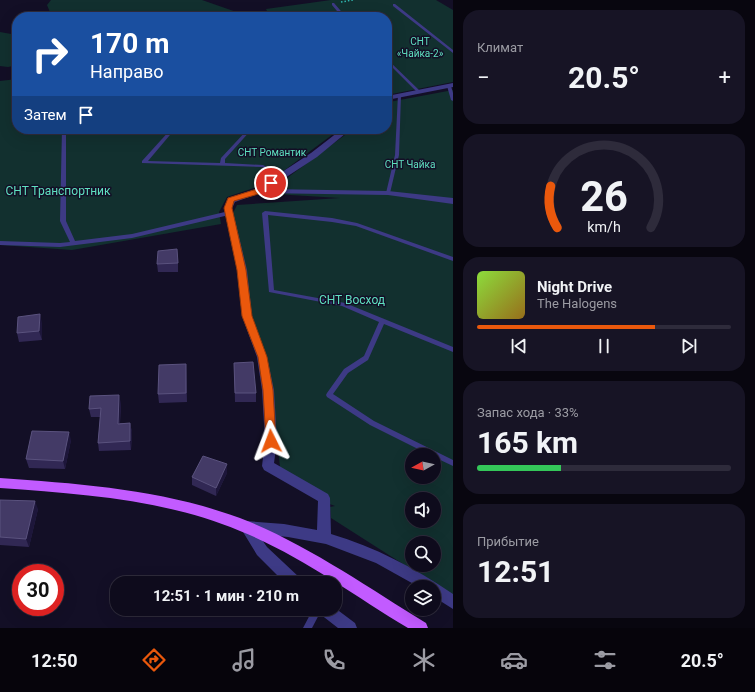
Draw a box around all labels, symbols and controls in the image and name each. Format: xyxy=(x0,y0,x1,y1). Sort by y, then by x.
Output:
text: 170 m xyxy=(90,27,169,60)
icon: right xyxy=(24,28,76,80)
park label: СНТ «Чайка-2» xyxy=(397,36,444,59)
text: Климат xyxy=(477,40,523,55)
text: 20.5° xyxy=(568,60,640,95)
text: Направо xyxy=(90,61,163,82)
text: − xyxy=(477,65,490,90)
text: + xyxy=(719,65,731,90)
icon: arrive xyxy=(75,104,97,126)
text: Затем xyxy=(24,106,67,124)
park label: СНТ Романтик xyxy=(238,147,307,158)
park label: СНТ Чайка xyxy=(385,159,435,170)
pin xyxy=(254,166,288,200)
icon: arrive xyxy=(260,172,282,194)
text: 26 xyxy=(580,172,628,221)
park label: СНТ Транспортник xyxy=(6,184,111,198)
text: km/h xyxy=(587,219,621,235)
text: Night Drive xyxy=(537,278,612,296)
park label: СНТ Восход xyxy=(319,293,385,307)
text: The Halogens xyxy=(537,296,617,311)
icon: previous xyxy=(508,335,530,357)
icon: pause xyxy=(593,335,615,357)
icon: next xyxy=(678,335,700,357)
text: Запас хода · 33% xyxy=(477,405,579,420)
position arrow xyxy=(250,420,292,462)
text: 165 km xyxy=(477,425,578,460)
north arrow xyxy=(405,448,441,484)
map controls xyxy=(405,448,441,616)
button: sound xyxy=(405,492,441,528)
text: Прибытие xyxy=(477,534,539,549)
button: search xyxy=(405,536,441,572)
text: 12:51 xyxy=(477,554,554,589)
speed limit sign: 30 xyxy=(12,564,64,616)
button: layers xyxy=(405,580,441,616)
text: 12:51 · 1 мин · 210 m xyxy=(153,587,299,605)
icon: directions xyxy=(140,646,168,674)
icon: music xyxy=(230,646,258,674)
icon: phone xyxy=(320,646,348,674)
icon: climate xyxy=(410,646,438,674)
icon: car xyxy=(500,646,528,674)
icon: filters xyxy=(591,646,619,674)
text: 12:50 xyxy=(31,650,77,671)
text: 20.5° xyxy=(681,650,724,671)

